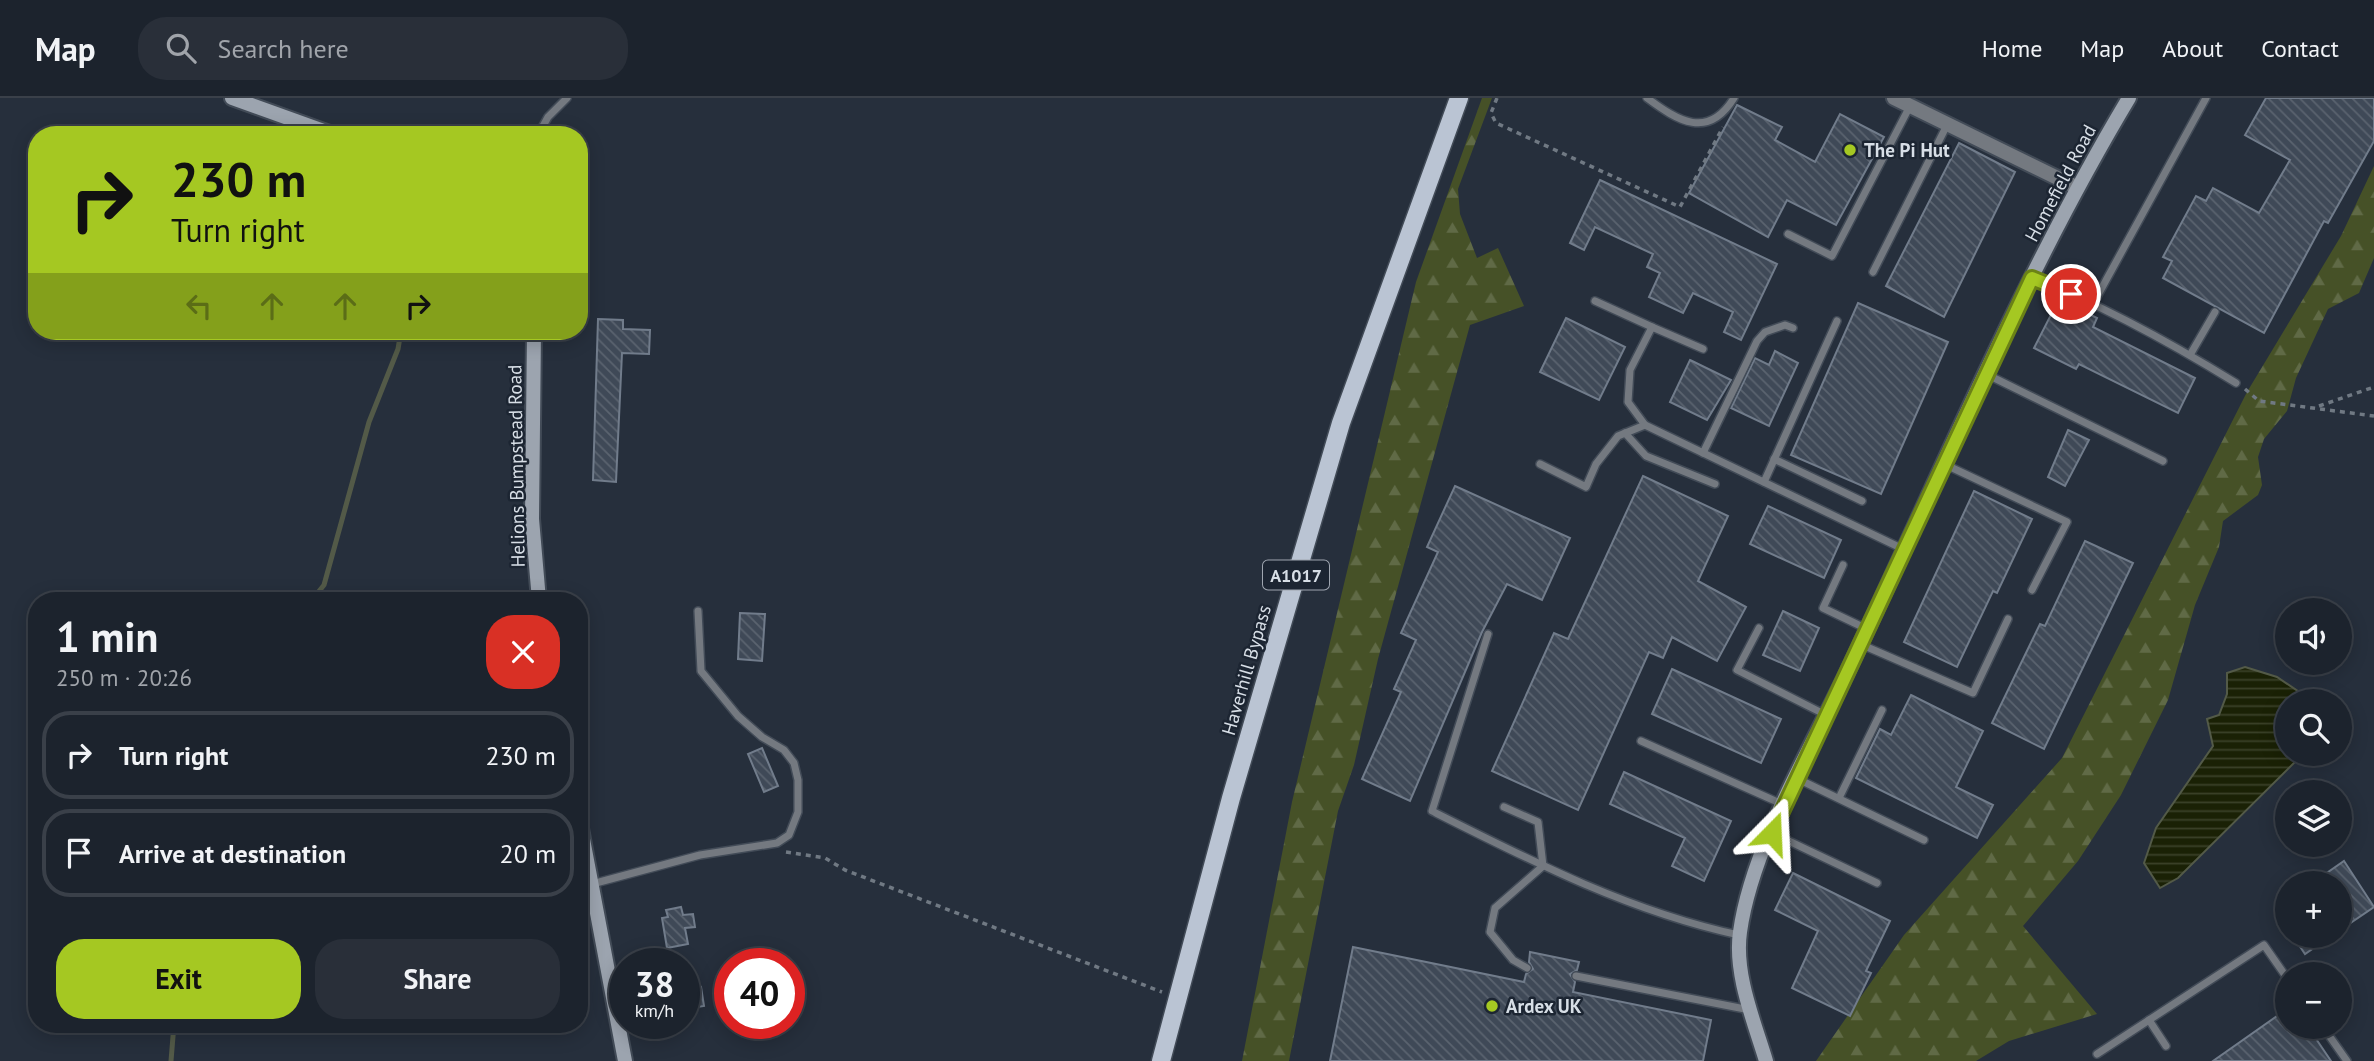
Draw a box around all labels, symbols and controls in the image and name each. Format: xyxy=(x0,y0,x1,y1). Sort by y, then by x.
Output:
search box xyxy=(138,17,628,80)
text: Map xyxy=(35,27,96,70)
icon: search xyxy=(162,29,200,67)
text: Search here xyxy=(218,32,349,65)
text: Home xyxy=(1982,33,2042,64)
text: Map xyxy=(2080,33,2124,64)
text: About xyxy=(2162,33,2223,64)
text: Contact xyxy=(2261,33,2339,64)
street label: Homefield Road xyxy=(2019,120,2101,246)
place label: The Pi Hut xyxy=(1864,138,1950,162)
marker: The Pi Hut xyxy=(1842,142,1858,158)
text: 230 m xyxy=(171,147,306,211)
icon: right xyxy=(56,154,147,245)
text: Turn right xyxy=(171,209,305,251)
pin xyxy=(2041,264,2101,324)
icon: arrive xyxy=(2052,275,2090,313)
icon: left xyxy=(180,287,218,325)
icon: ahead xyxy=(253,287,291,325)
icon: ahead xyxy=(326,287,364,325)
icon: right xyxy=(399,287,437,325)
street label: Helions Bumpstead Road xyxy=(502,365,530,567)
road number: A1017 xyxy=(1263,560,1329,589)
map controls xyxy=(2275,598,2352,1039)
button: sound xyxy=(2275,598,2352,675)
street label: Haverhill Bypass xyxy=(1216,602,1276,738)
text: 1 min xyxy=(56,609,158,664)
button: close xyxy=(486,615,560,689)
text: 250 m · 20:26 xyxy=(56,663,192,692)
button: search xyxy=(2275,689,2352,766)
icon: right xyxy=(60,736,98,774)
text: Turn right xyxy=(119,739,228,772)
text: 230 m xyxy=(485,739,556,772)
button: layers xyxy=(2275,780,2352,857)
position arrow xyxy=(1735,796,1809,870)
icon: arrive xyxy=(60,834,98,872)
text: Arrive at destination xyxy=(119,837,346,870)
text: 20 m xyxy=(500,837,556,870)
button: + xyxy=(2275,871,2352,948)
button: Exit xyxy=(56,939,301,1019)
button: Share xyxy=(315,939,560,1019)
speed limit sign: 40 xyxy=(714,948,805,1039)
text: 38 xyxy=(635,961,674,1007)
button: − xyxy=(2275,962,2352,1039)
place label: Ardex UK xyxy=(1506,994,1582,1018)
marker: Ardex UK xyxy=(1484,998,1500,1014)
text: km/h xyxy=(635,999,674,1022)

